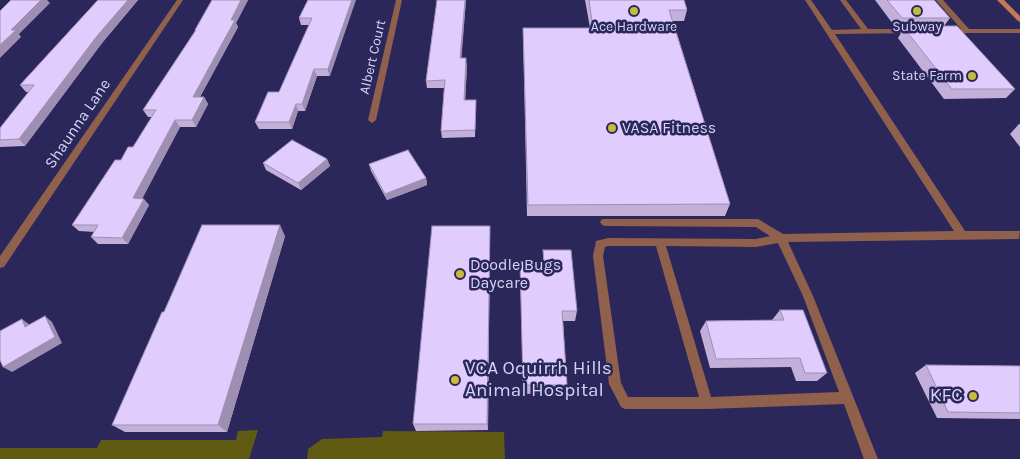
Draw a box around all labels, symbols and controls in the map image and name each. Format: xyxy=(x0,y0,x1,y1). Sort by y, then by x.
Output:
marker: Ace Hardware xyxy=(628,5,640,17)
marker: Subway xyxy=(911,5,923,17)
street label: Albert Court xyxy=(356,18,390,96)
place label: Ace Hardware xyxy=(591,19,677,35)
place label: Subway xyxy=(892,19,942,35)
place label: State Farm xyxy=(892,68,962,84)
marker: State Farm xyxy=(966,70,978,82)
street label: Shaunna Lane xyxy=(41,76,115,172)
place label: VASA Fitness xyxy=(622,118,716,138)
marker: VASA Fitness xyxy=(606,122,618,134)
place label: Doodle Bugs Daycare xyxy=(470,255,561,293)
marker: Doodle Bugs Daycare xyxy=(454,268,466,280)
place label: VCA Oquirrh Hills Animal Hospital xyxy=(465,358,612,402)
marker: VCA Oquirrh Hills Animal Hospital xyxy=(449,374,461,386)
place label: KFC xyxy=(930,385,963,407)
marker: KFC xyxy=(967,390,979,402)

